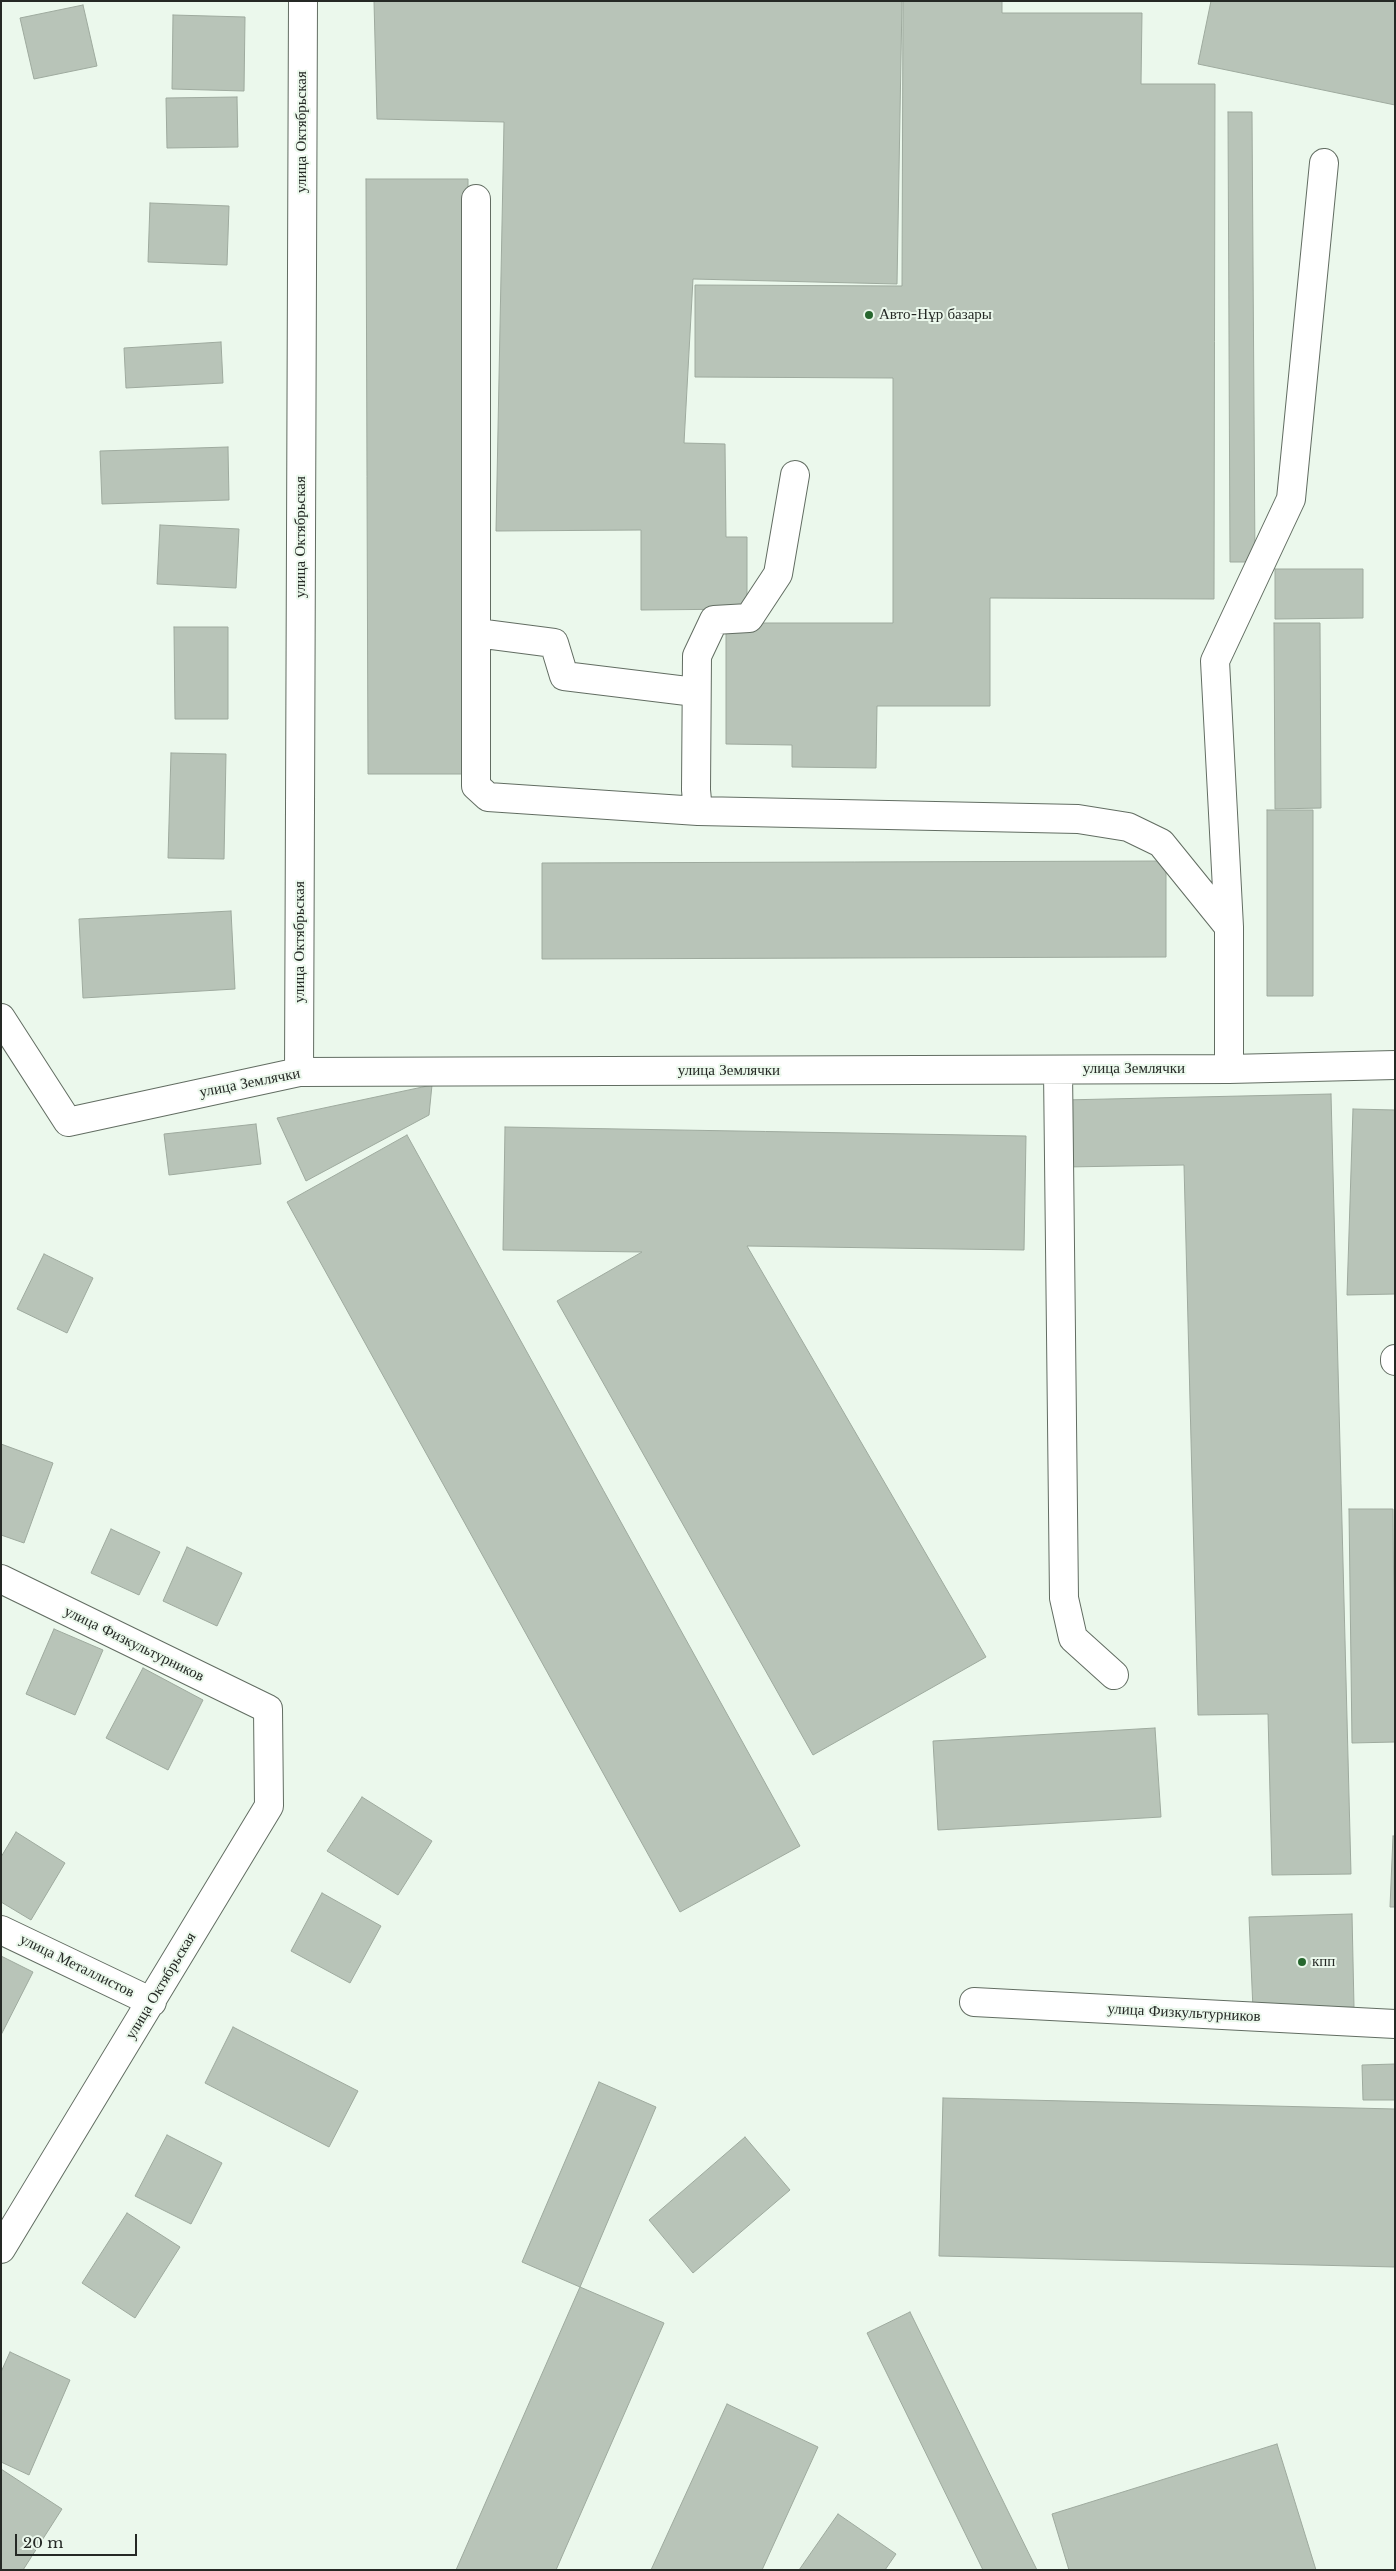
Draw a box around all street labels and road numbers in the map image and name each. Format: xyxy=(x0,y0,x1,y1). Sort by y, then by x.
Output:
street label: улица Октябрьская xyxy=(293,71,311,193)
street label: улица Октябрьская xyxy=(292,476,310,598)
street label: улица Октябрьская xyxy=(291,881,309,1003)
street label: улица Землячки xyxy=(1083,1060,1185,1078)
street label: улица Землячки xyxy=(678,1062,780,1080)
street label: улица Землячки xyxy=(198,1064,302,1102)
street label: улица Физкультурников xyxy=(61,1602,207,1686)
street label: улица Октябрьская xyxy=(122,1929,200,2043)
street label: улица Металлистов xyxy=(17,1930,137,2002)
street label: улица Физкультурников xyxy=(1107,2000,1261,2026)

